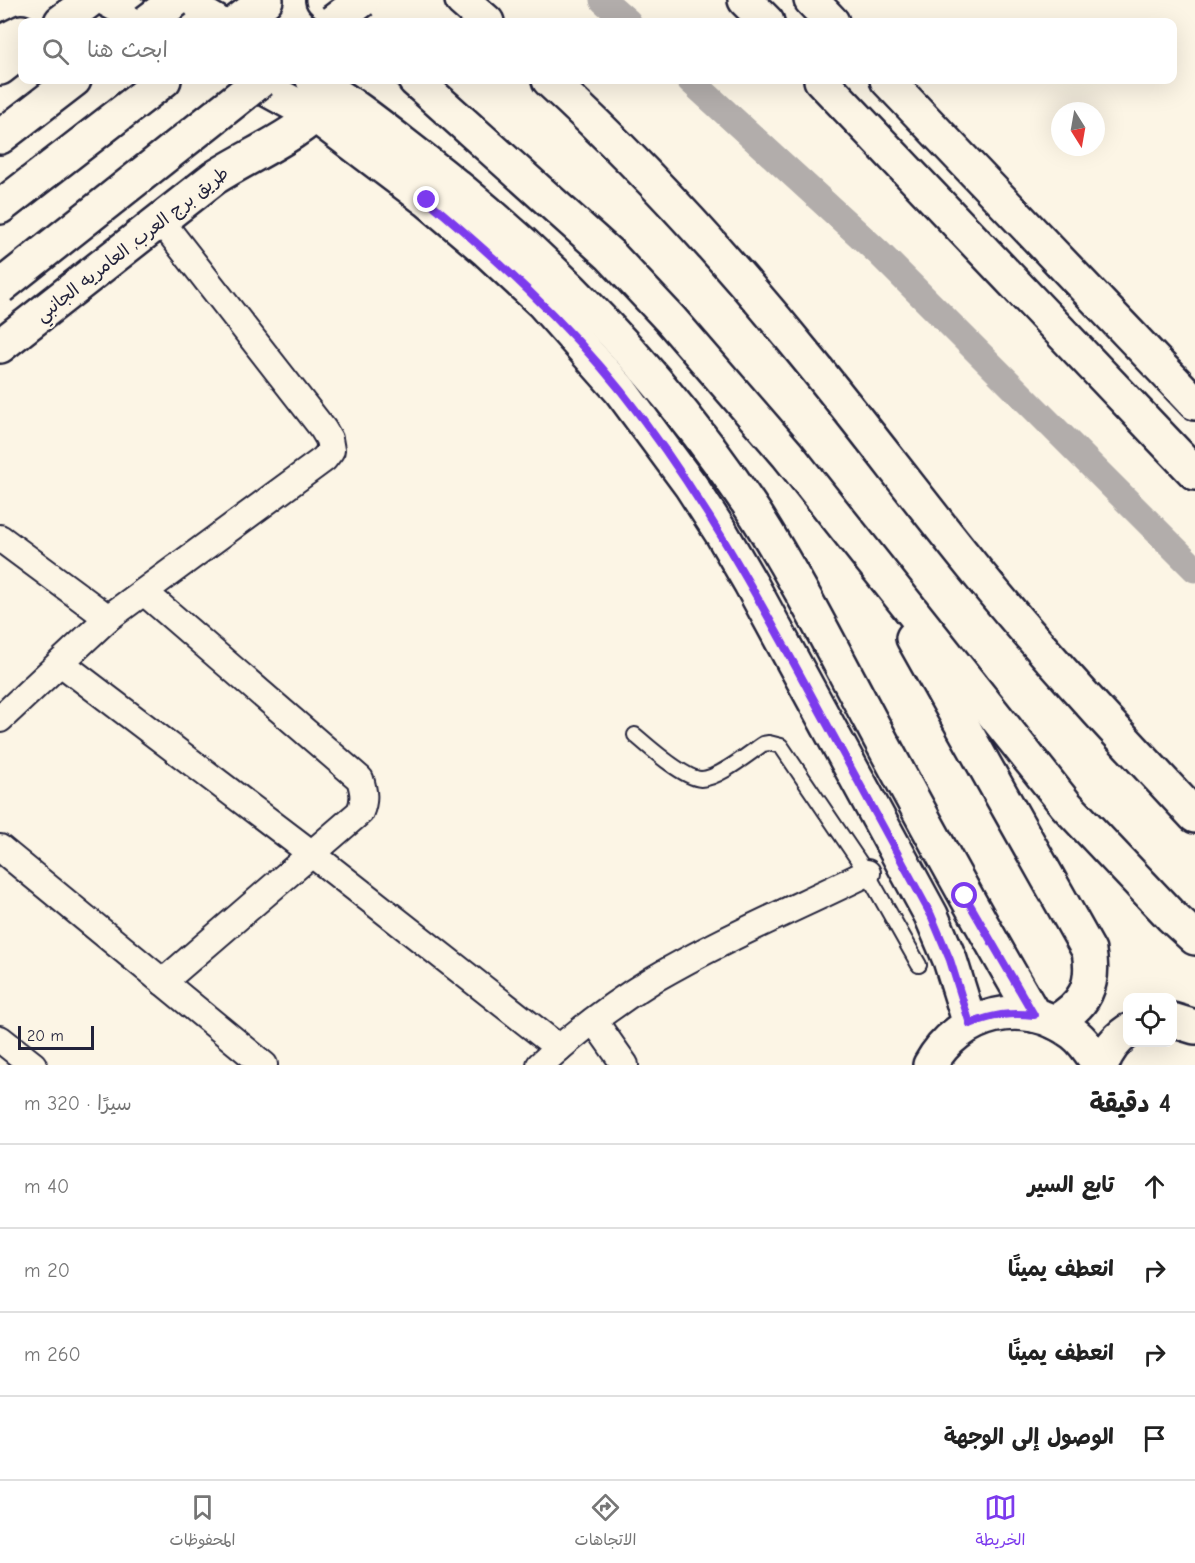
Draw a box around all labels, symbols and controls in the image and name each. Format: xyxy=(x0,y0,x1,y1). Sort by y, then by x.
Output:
search box xyxy=(18,18,1177,84)
icon: search xyxy=(39,35,72,68)
text: ابحث هنا xyxy=(87,37,168,63)
north arrow xyxy=(1051,102,1105,156)
street label: طريق برج العرب, العامريه الجانبي xyxy=(32,163,236,330)
route end xyxy=(413,186,439,212)
route start xyxy=(951,882,977,908)
map controls xyxy=(1123,993,1177,1047)
button: locate xyxy=(1123,993,1177,1047)
scale bar xyxy=(18,1023,94,1050)
text: 20 m xyxy=(27,1027,64,1045)
text: 4 دقيقة xyxy=(1090,1089,1171,1119)
text: سيرًا · 320 m xyxy=(24,1092,132,1115)
icon: ahead xyxy=(1138,1170,1171,1203)
text: تابع السير xyxy=(1028,1172,1114,1198)
text: 40 m xyxy=(24,1175,69,1198)
icon: right xyxy=(1138,1254,1171,1287)
text: انعطف يمينًا xyxy=(1008,1256,1114,1282)
text: 20 m xyxy=(24,1259,70,1282)
icon: right xyxy=(1138,1338,1171,1371)
text: انعطف يمينًا xyxy=(1008,1340,1114,1366)
text: 260 m xyxy=(24,1343,81,1366)
icon: arrive xyxy=(1138,1422,1171,1455)
text: الوصول إلى الوجهة xyxy=(944,1424,1114,1450)
tab: المحفوظات xyxy=(170,1491,235,1554)
tab: الاتجاهات xyxy=(575,1491,636,1554)
tab: الخريطة xyxy=(976,1491,1025,1554)

